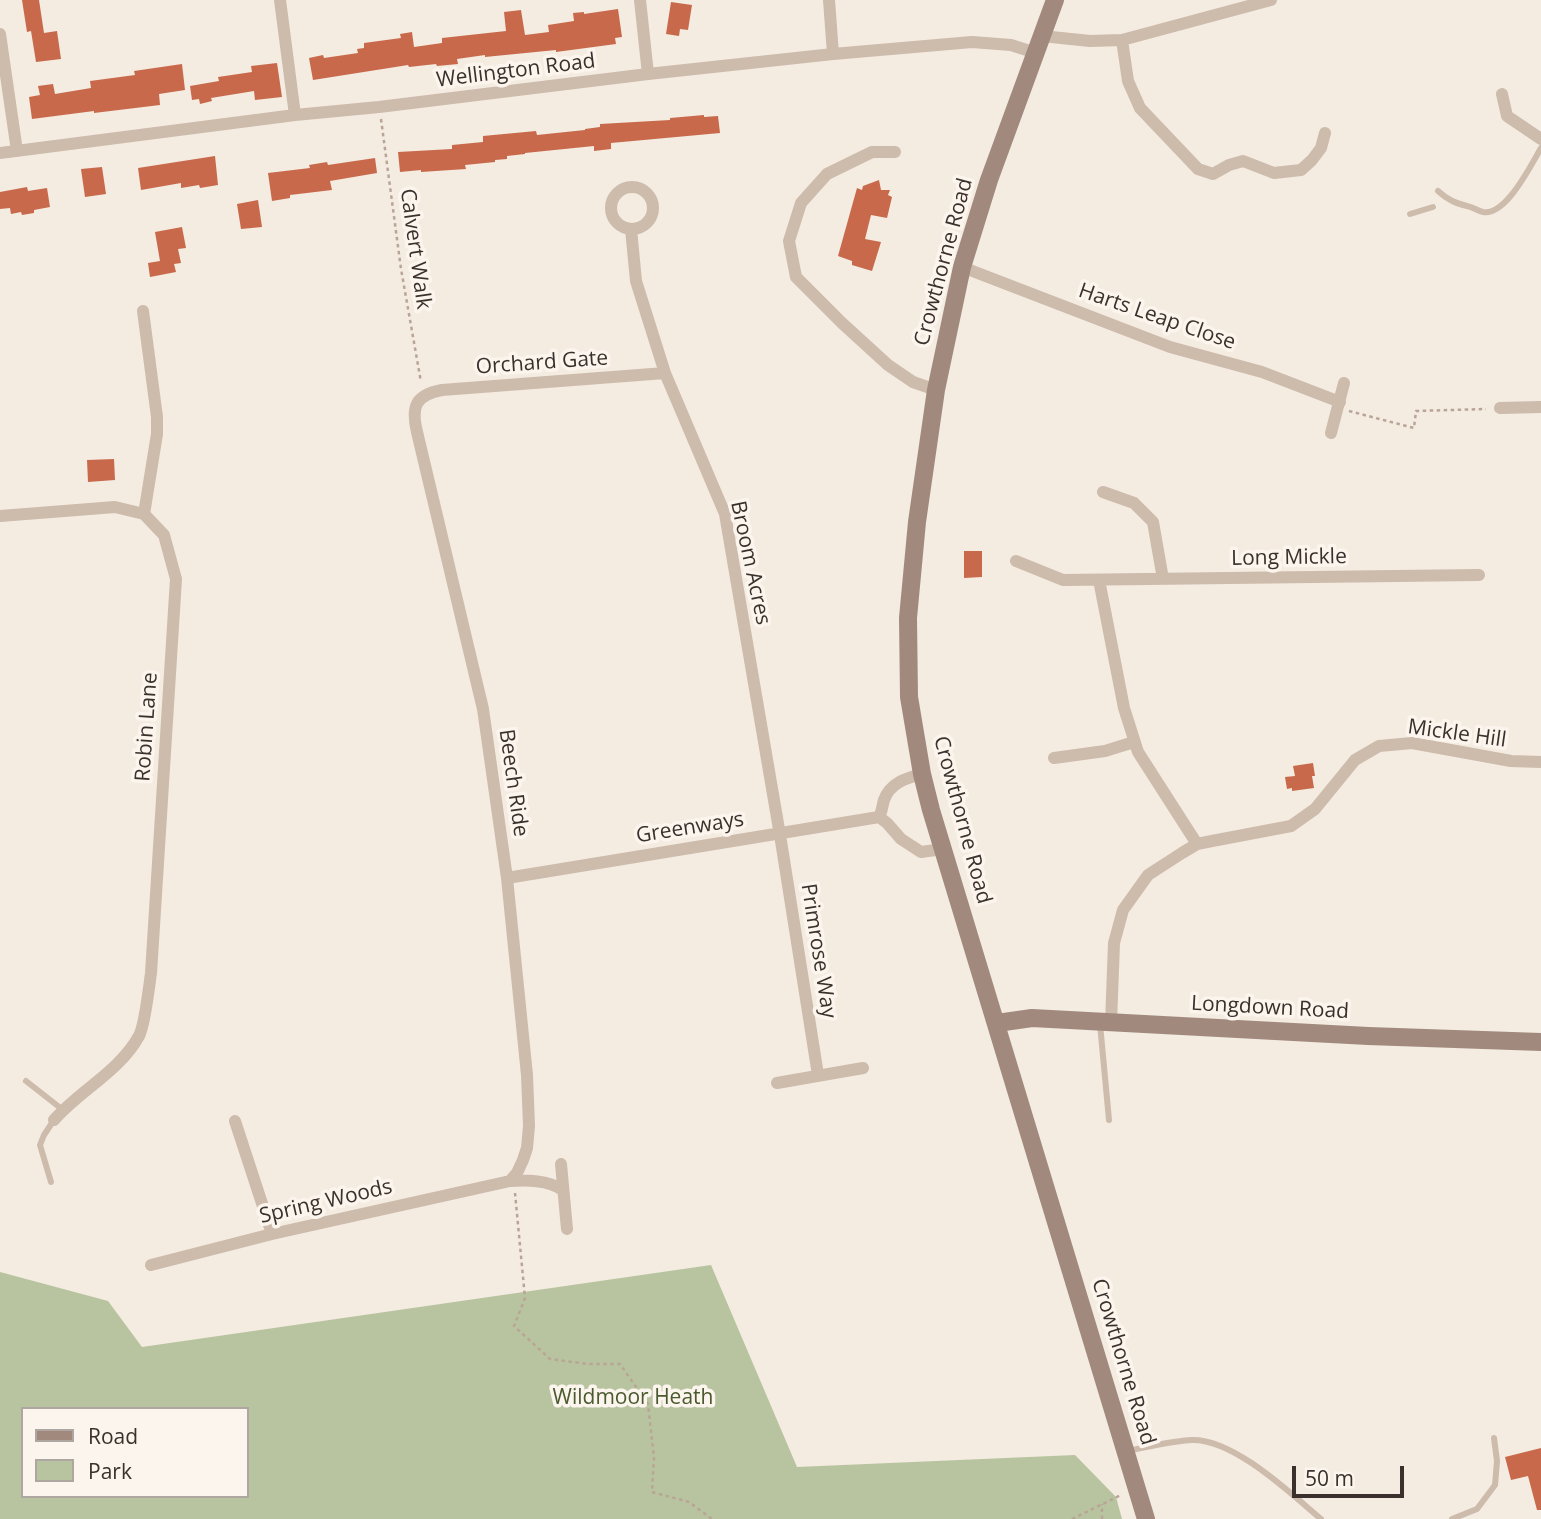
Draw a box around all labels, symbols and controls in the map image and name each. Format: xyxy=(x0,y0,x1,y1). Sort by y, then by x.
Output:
street label: Wellington Road xyxy=(435,49,597,93)
street label: Crowthorne Road xyxy=(910,175,978,349)
street label: Calvert Walk xyxy=(394,187,436,311)
street label: Harts Leap Close xyxy=(1075,278,1239,356)
street label: Orchard Gate xyxy=(475,346,609,380)
street label: Broom Acres xyxy=(725,499,775,627)
street label: Long Mickle xyxy=(1231,544,1347,572)
street label: Robin Lane xyxy=(131,672,163,782)
street label: Mickle Hill xyxy=(1406,715,1508,753)
street label: Beech Ride xyxy=(493,728,533,838)
street label: Crowthorne Road xyxy=(928,733,996,907)
street label: Greenways xyxy=(634,807,746,849)
street label: Primrose Way xyxy=(795,882,841,1020)
street label: Longdown Road xyxy=(1190,991,1350,1025)
street label: Spring Woods xyxy=(257,1174,395,1230)
street label: Crowthorne Road xyxy=(1086,1276,1160,1448)
park label: Wildmoor Heath xyxy=(553,1385,713,1411)
legend xyxy=(21,1407,248,1498)
text: Road xyxy=(88,1422,138,1450)
scale bar xyxy=(1296,1452,1408,1496)
text: Park xyxy=(88,1457,132,1485)
text: 50 m xyxy=(1305,1464,1354,1492)

